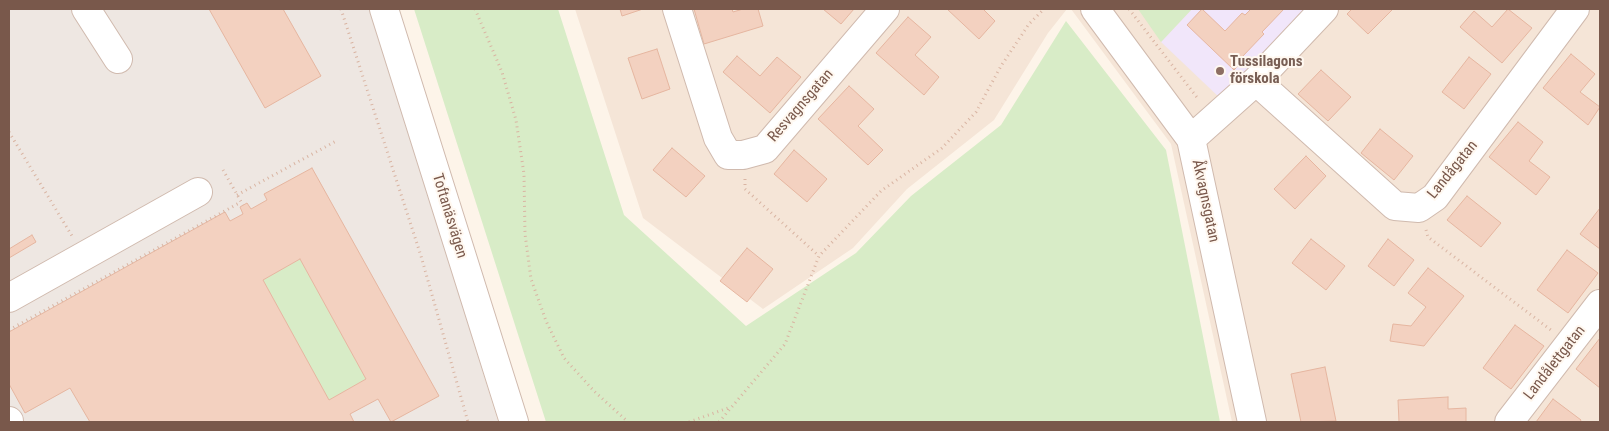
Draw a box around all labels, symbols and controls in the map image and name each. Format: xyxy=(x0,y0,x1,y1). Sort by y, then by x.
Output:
place label: Tussilagons förskola xyxy=(1230,53,1302,88)
marker: Tussilagons förskola xyxy=(1214,65,1226,77)
street label: Resvagnsgatan xyxy=(765,66,837,146)
street label: Landågatan xyxy=(1424,137,1482,203)
street label: Åkvagnsgatan xyxy=(1187,158,1223,244)
street label: Toftanäsvägen xyxy=(428,172,470,260)
street label: Landålettgatan xyxy=(1521,322,1589,404)

